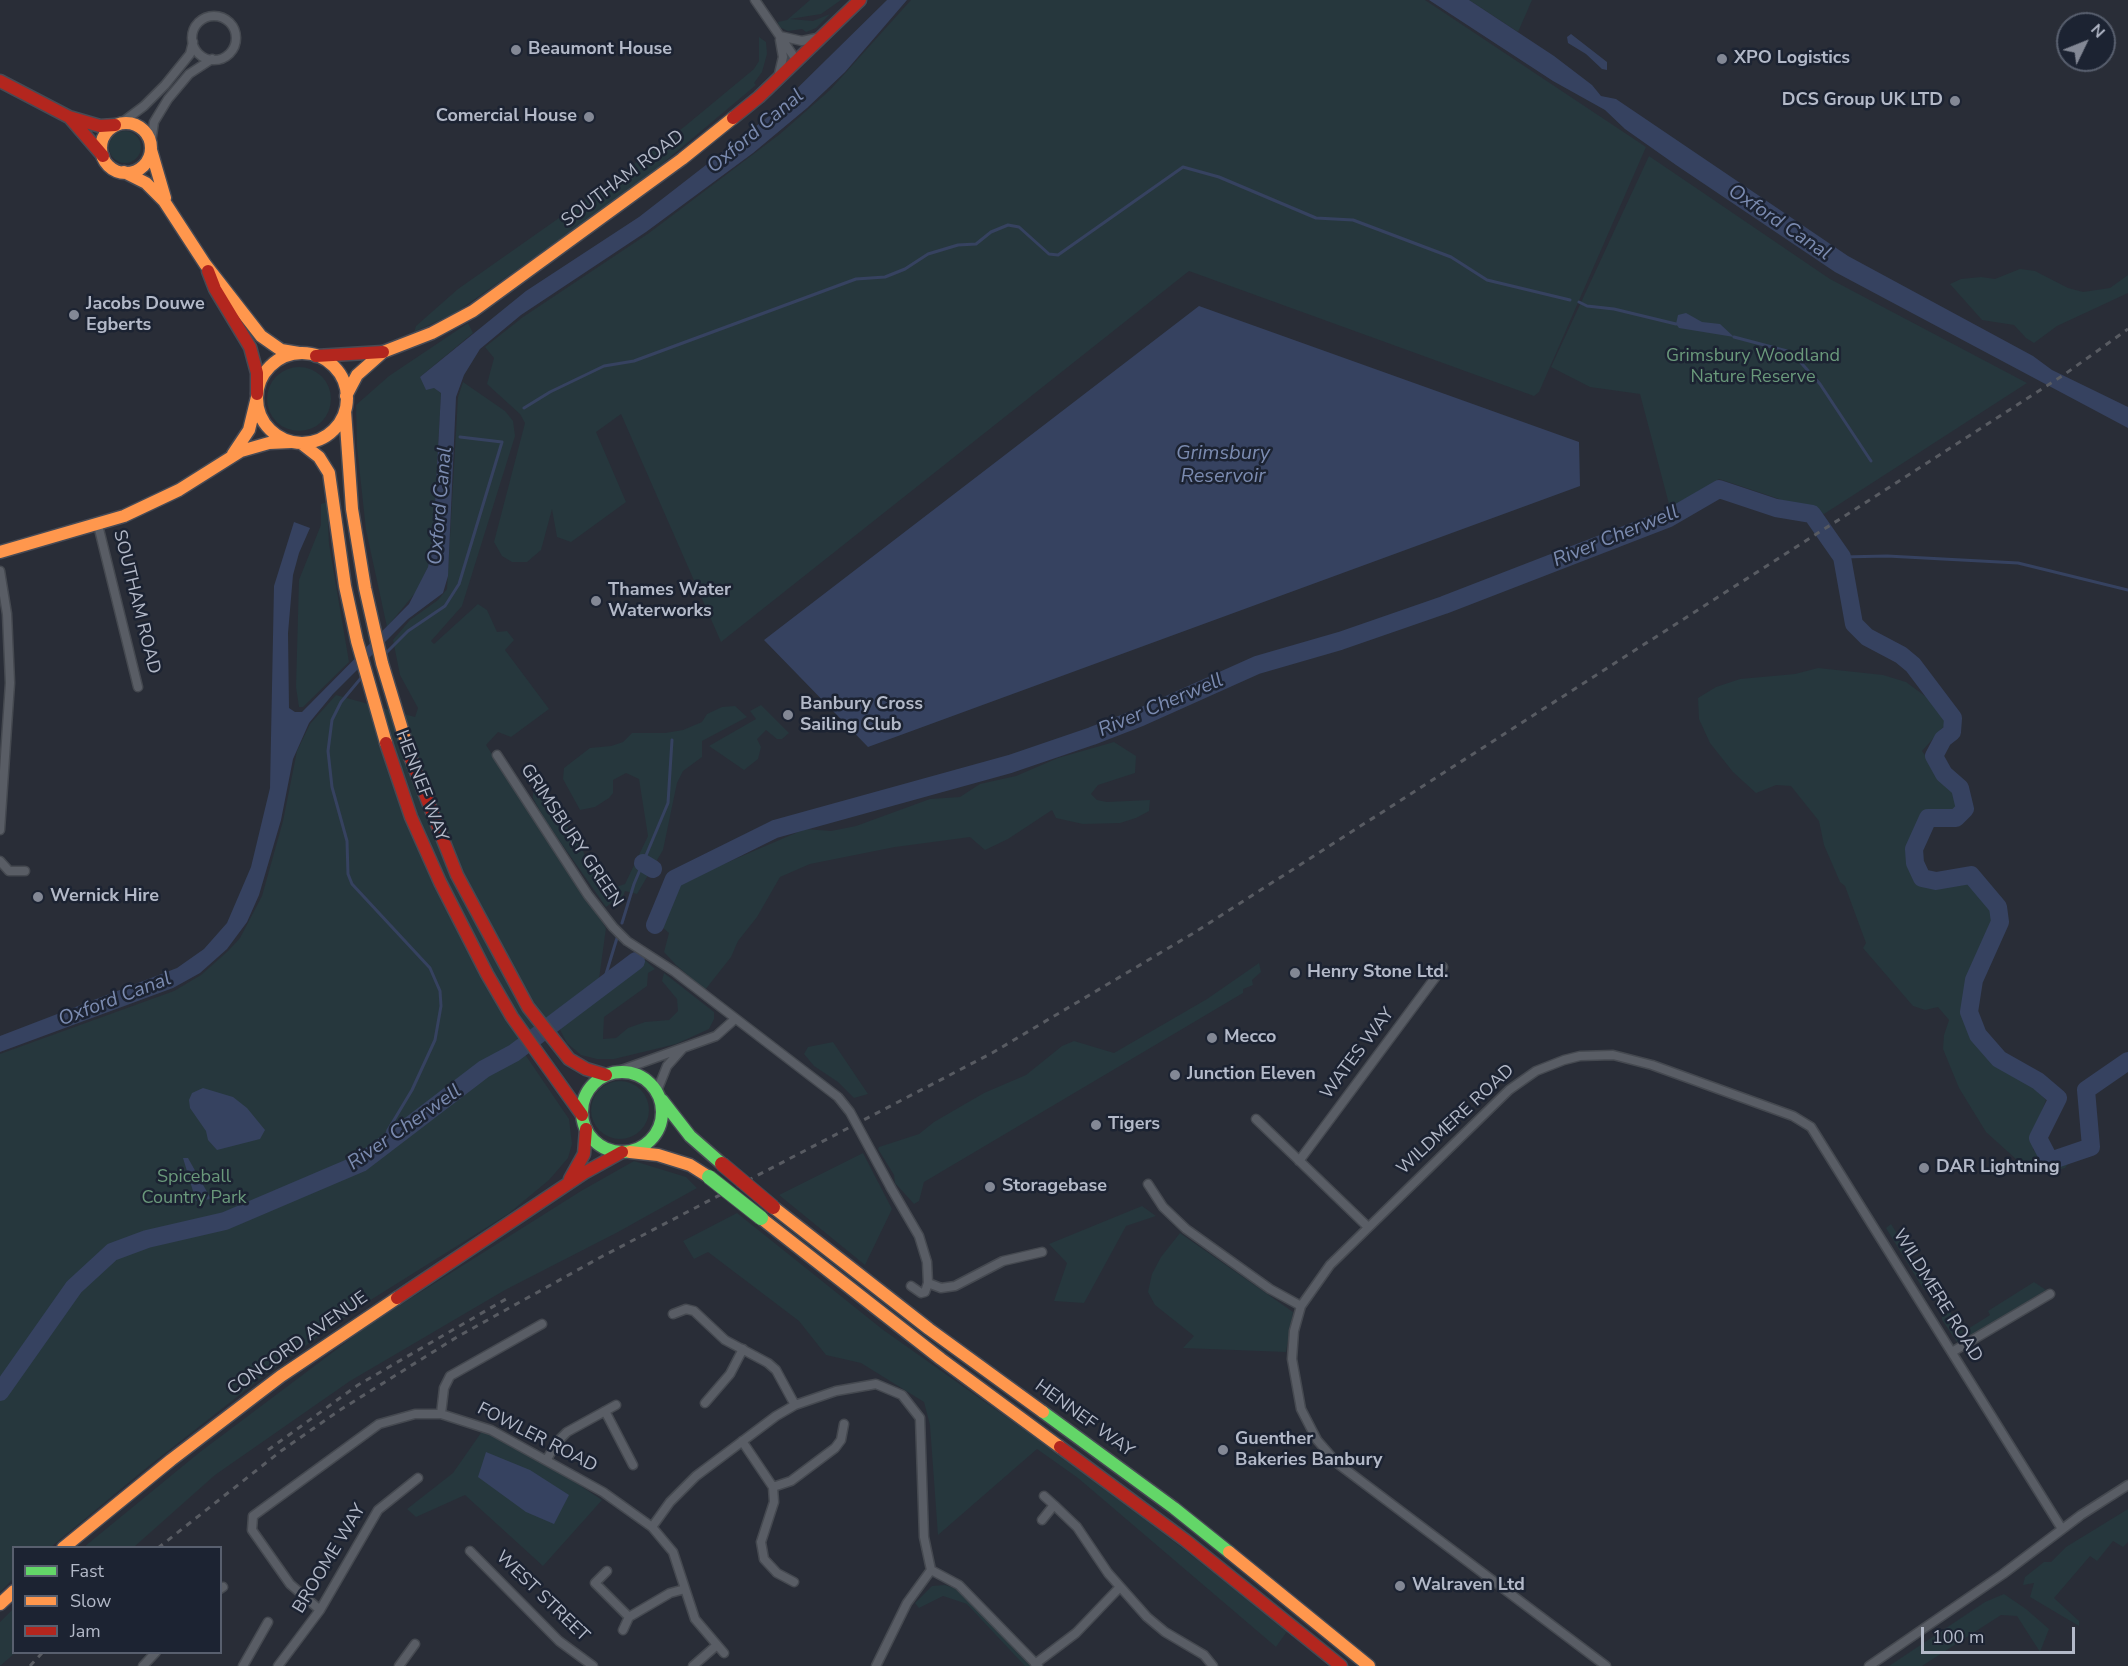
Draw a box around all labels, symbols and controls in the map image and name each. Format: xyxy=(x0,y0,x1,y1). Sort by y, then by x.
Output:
north arrow xyxy=(2056,12,2116,72)
text: N xyxy=(2086,19,2110,43)
place label: Beaumont House xyxy=(528,39,672,61)
marker: Beaumont House xyxy=(509,43,523,57)
place label: XPO Logistics xyxy=(1734,48,1850,70)
marker: XPO Logistics xyxy=(1715,52,1729,66)
water label: Oxford Canal xyxy=(703,85,809,179)
place label: DCS Group UK LTD xyxy=(1782,90,1943,112)
marker: DCS Group UK LTD xyxy=(1948,94,1962,108)
place label: Comercial House xyxy=(436,106,577,128)
marker: Comercial House xyxy=(582,110,596,124)
street label: SOUTHAM ROAD xyxy=(558,126,688,232)
water label: Oxford Canal xyxy=(1723,180,1835,266)
place label: Jacobs Douwe Egberts xyxy=(86,294,205,336)
marker: Jacobs Douwe Egberts xyxy=(67,308,81,322)
park label: Grimsbury Woodland Nature Reserve xyxy=(1666,346,1840,388)
water label: Grimsbury Reservoir xyxy=(1176,442,1270,489)
water label: Oxford Canal xyxy=(424,446,458,566)
water label: River Cherwell xyxy=(1550,501,1682,573)
street label: SOUTHAM ROAD xyxy=(108,528,164,676)
place label: Thames Water Waterworks xyxy=(608,580,731,622)
marker: Thames Water Waterworks xyxy=(589,594,603,608)
water label: River Cherwell xyxy=(1095,669,1227,743)
place label: Banbury Cross Sailing Club xyxy=(800,694,923,736)
marker: Banbury Cross Sailing Club xyxy=(781,708,795,722)
street label: HENNEF WAY xyxy=(390,727,452,845)
street label: GRIMSBURY GREEN xyxy=(515,760,627,912)
place label: Wernick Hire xyxy=(50,886,159,908)
marker: Wernick Hire xyxy=(31,890,45,904)
place label: Henry Stone Ltd. xyxy=(1307,962,1448,984)
marker: Henry Stone Ltd. xyxy=(1288,966,1302,980)
water label: Oxford Canal xyxy=(55,968,175,1032)
street label: WATES WAY xyxy=(1317,1004,1399,1104)
place label: Mecco xyxy=(1224,1027,1276,1049)
marker: Mecco xyxy=(1205,1031,1219,1045)
street label: WILDMERE ROAD xyxy=(1393,1060,1519,1180)
place label: Junction Eleven xyxy=(1187,1064,1316,1086)
marker: Junction Eleven xyxy=(1168,1068,1182,1082)
water label: River Cherwell xyxy=(343,1080,467,1176)
place label: Tigers xyxy=(1108,1114,1160,1136)
marker: Tigers xyxy=(1089,1118,1103,1132)
place label: DAR Lightning xyxy=(1936,1157,2060,1179)
marker: DAR Lightning xyxy=(1917,1161,1931,1175)
park label: Spiceball Country Park xyxy=(142,1167,246,1210)
place label: Storagebase xyxy=(1002,1176,1107,1198)
marker: Storagebase xyxy=(983,1180,997,1194)
street label: WILDMERE ROAD xyxy=(1887,1226,1987,1366)
street label: CONCORD AVENUE xyxy=(224,1287,372,1401)
street label: HENNEF WAY xyxy=(1030,1376,1138,1462)
street label: FOWLER ROAD xyxy=(473,1398,601,1478)
place label: Guenther Bakeries Banbury xyxy=(1235,1429,1383,1472)
marker: Guenther Bakeries Banbury xyxy=(1216,1443,1230,1457)
street label: BROOME WAY xyxy=(289,1500,371,1618)
legend xyxy=(12,1546,222,1654)
street label: WEST STREET xyxy=(491,1547,593,1647)
text: Fast xyxy=(70,1559,104,1583)
place label: Walraven Ltd xyxy=(1412,1575,1525,1597)
marker: Walraven Ltd xyxy=(1393,1579,1407,1593)
text: Slow xyxy=(70,1589,111,1613)
scale bar xyxy=(1924,1615,2078,1653)
text: Jam xyxy=(70,1619,101,1643)
text: 100 m xyxy=(1932,1625,1984,1649)

